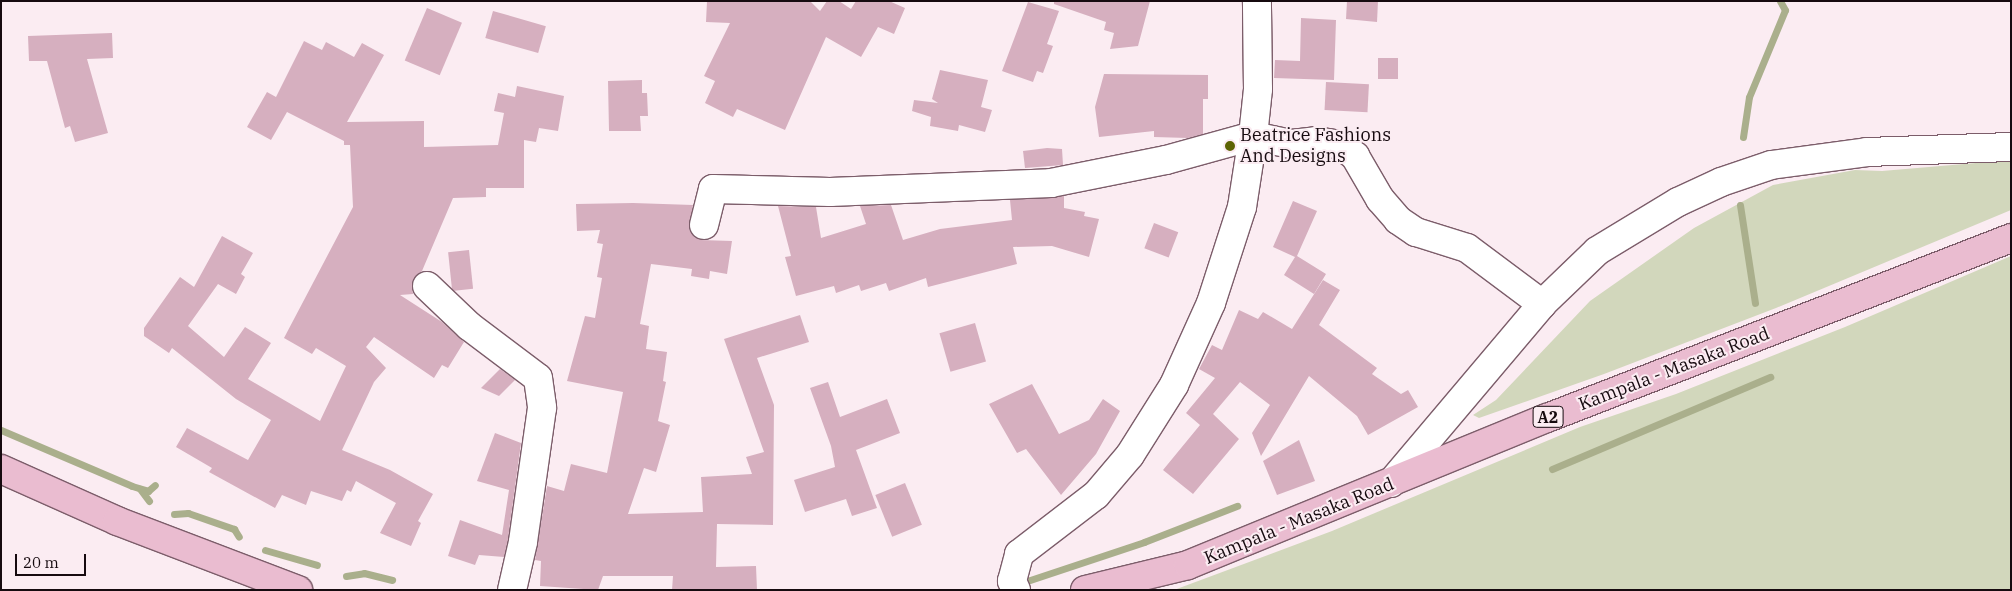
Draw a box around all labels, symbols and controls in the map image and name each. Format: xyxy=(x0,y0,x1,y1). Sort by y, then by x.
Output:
place label: Beatrice Fashions And Designs xyxy=(1240,125,1391,168)
marker: Beatrice Fashions And Designs xyxy=(1224,140,1236,152)
street label: Kampala - Masaka Road xyxy=(1576,323,1772,415)
road number: A2 xyxy=(1532,404,1564,431)
street label: Kampala - Masaka Road xyxy=(1201,473,1397,569)
scale bar xyxy=(18,544,89,576)
text: 20 m xyxy=(23,553,59,572)

